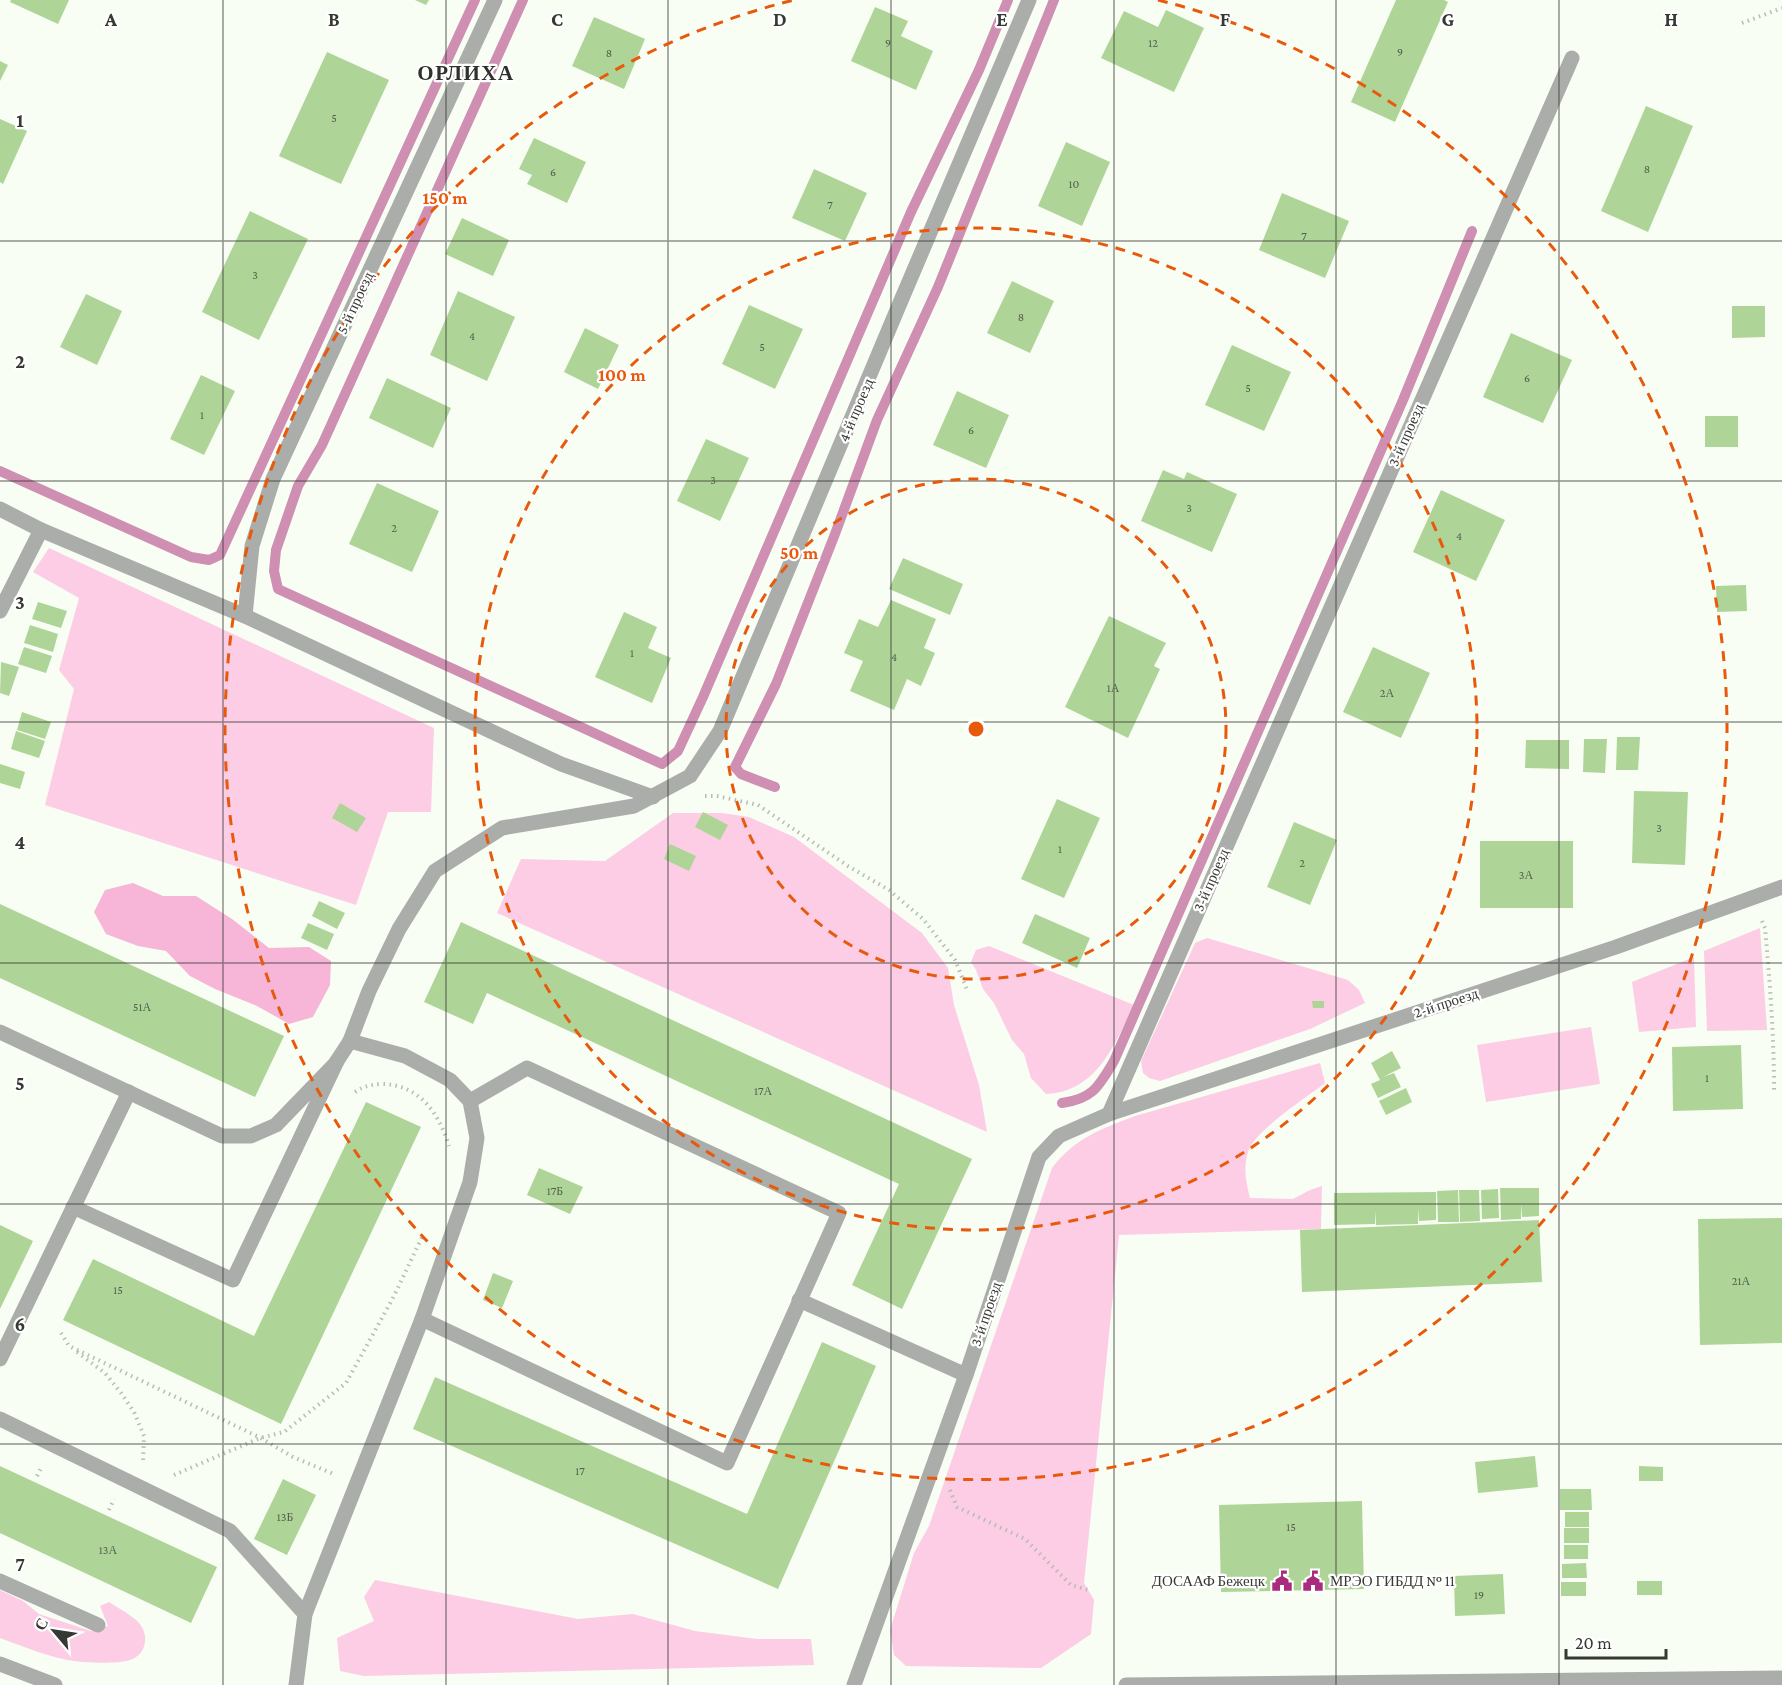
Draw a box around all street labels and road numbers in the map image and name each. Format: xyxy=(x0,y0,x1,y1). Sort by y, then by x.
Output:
street label: 5-й проезд xyxy=(334,269,377,337)
street label: 4-й проезд xyxy=(835,376,877,444)
street label: 3-й проезд xyxy=(1385,401,1427,469)
street label: 3-й проезд xyxy=(1190,846,1232,914)
street label: 2-й проезд xyxy=(1412,985,1481,1021)
street label: 3-й проезд xyxy=(968,1279,1005,1348)

